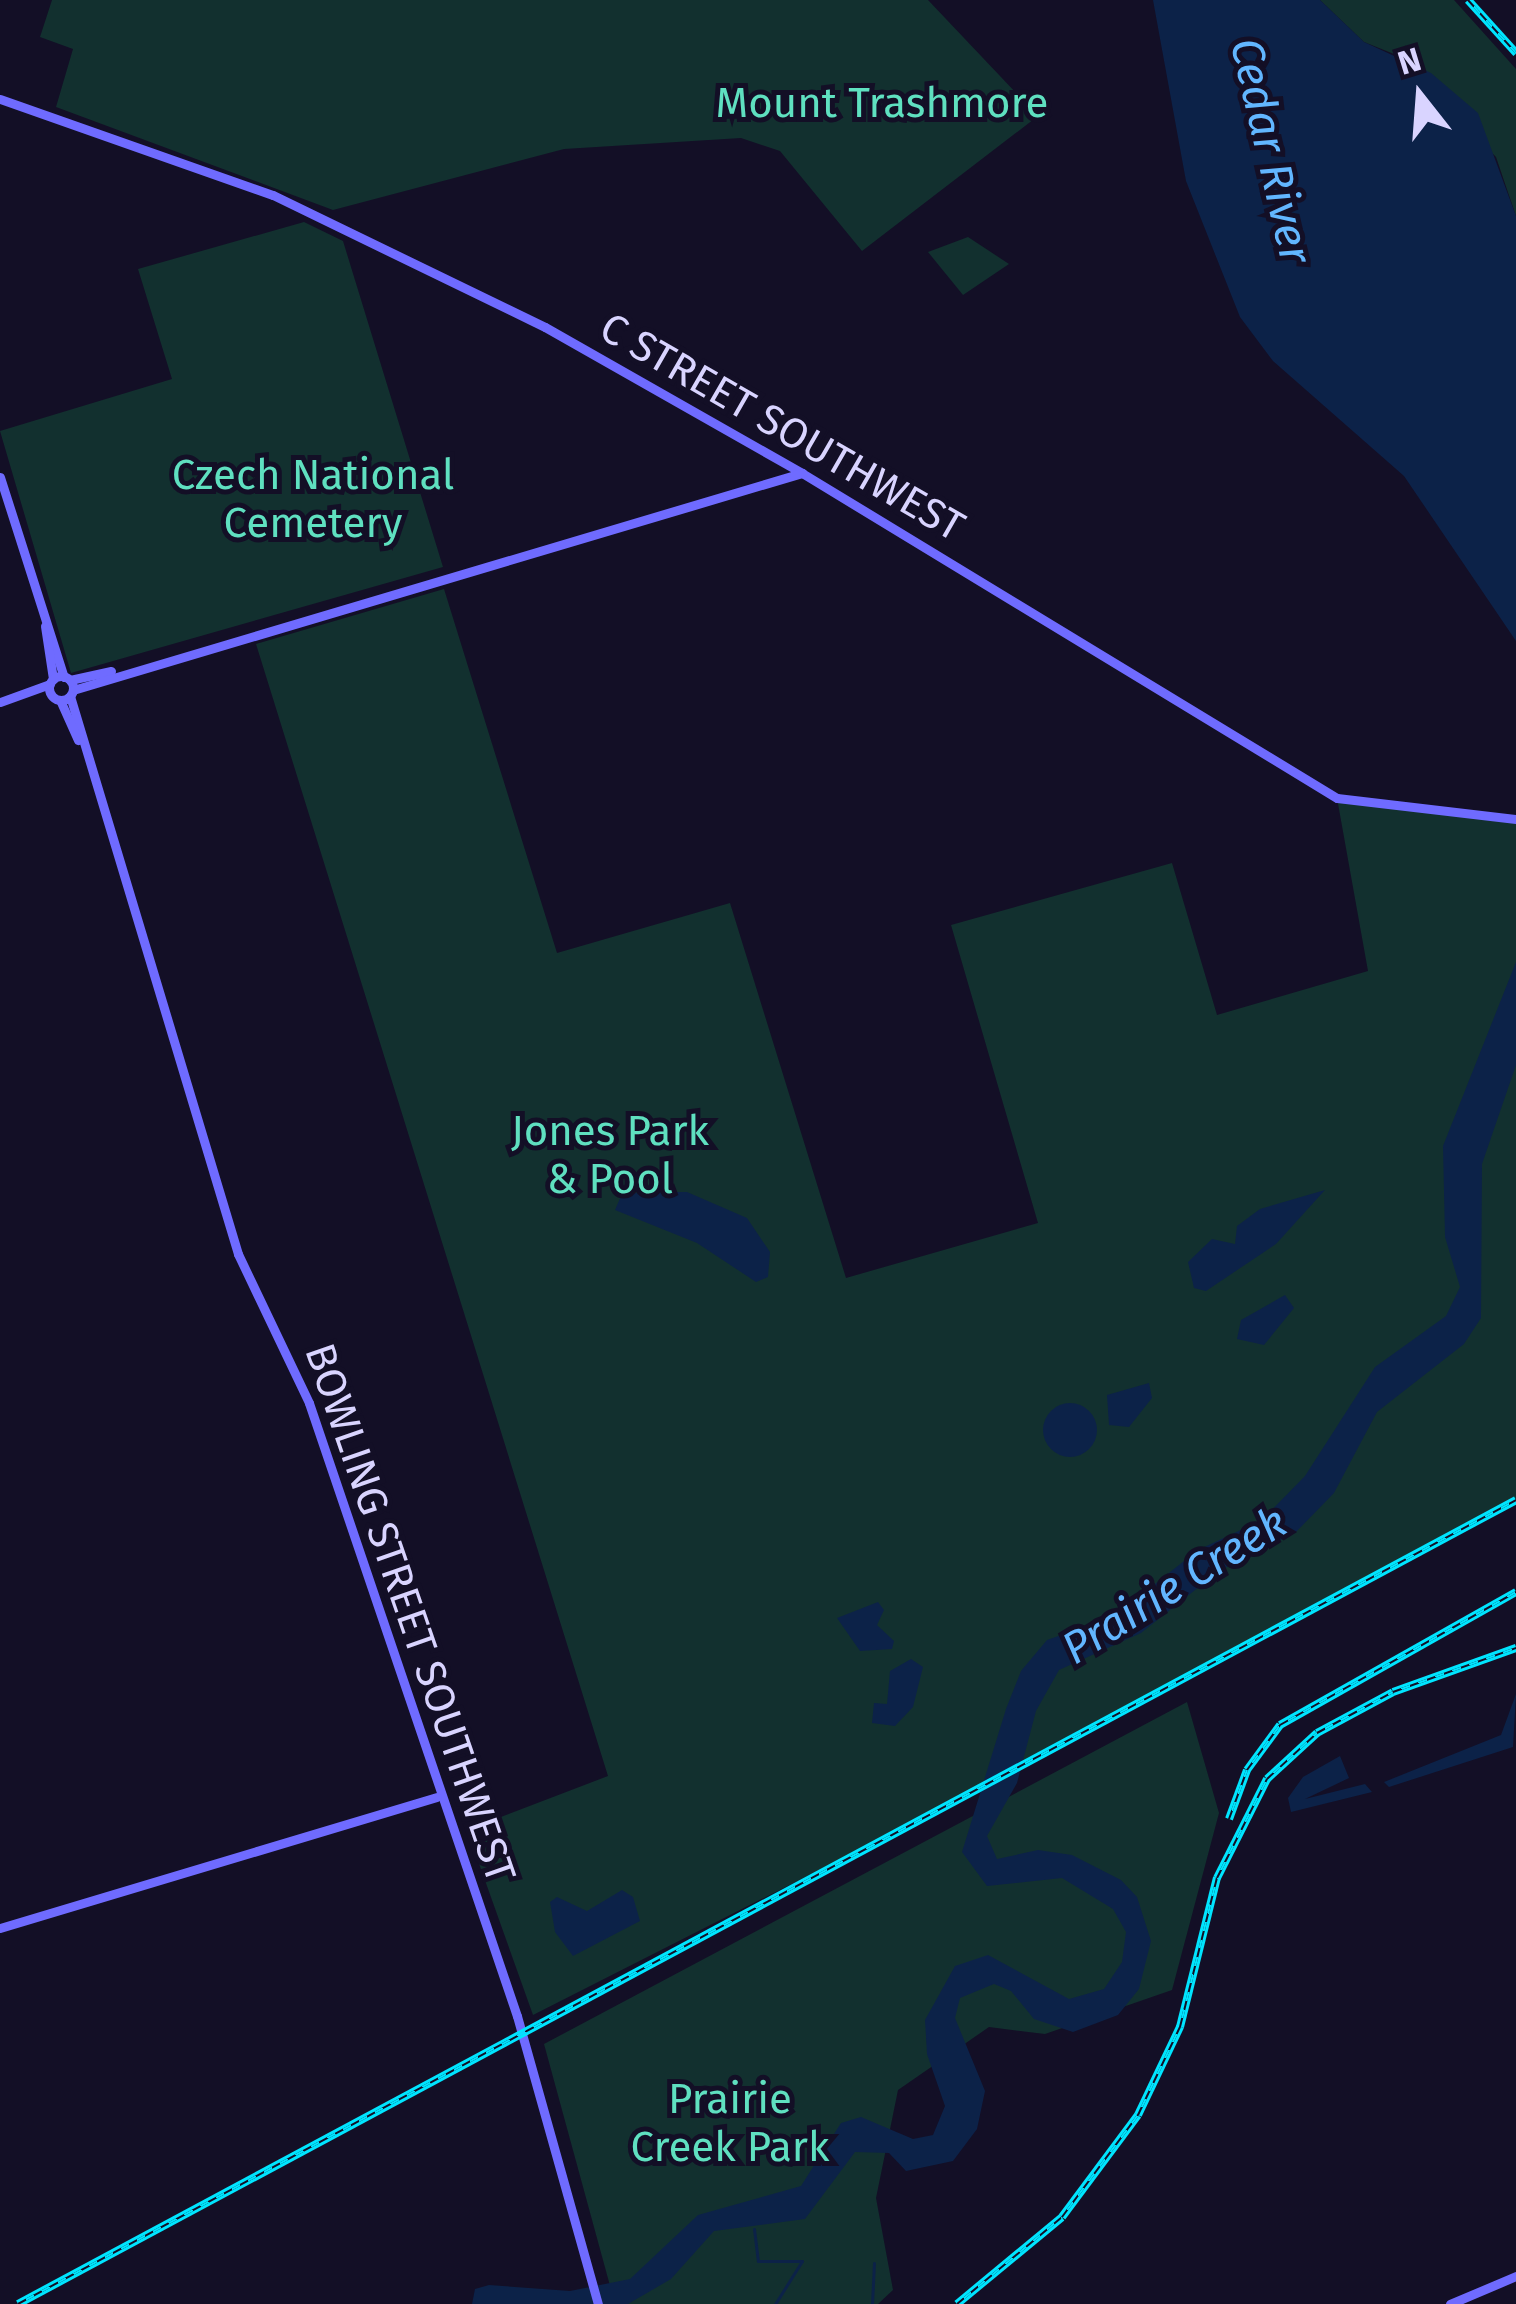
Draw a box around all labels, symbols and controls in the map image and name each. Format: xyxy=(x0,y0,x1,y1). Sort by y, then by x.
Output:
water label: Cedar River xyxy=(1218,33,1322,269)
north arrow xyxy=(1360,36,1480,156)
text: N xyxy=(1393,39,1426,84)
park label: Mount Trashmore xyxy=(716,78,1048,128)
street label: C STREET SOUTHWEST xyxy=(591,302,973,552)
park label: Czech National Cemetery xyxy=(172,450,454,548)
park label: Jones Park & Pool xyxy=(511,1106,709,1204)
street label: BOWLING STREET SOUTHWEST xyxy=(294,1337,526,1889)
water label: Prairie Creek xyxy=(1053,1496,1297,1676)
park label: Prairie Creek Park xyxy=(631,2074,829,2172)

